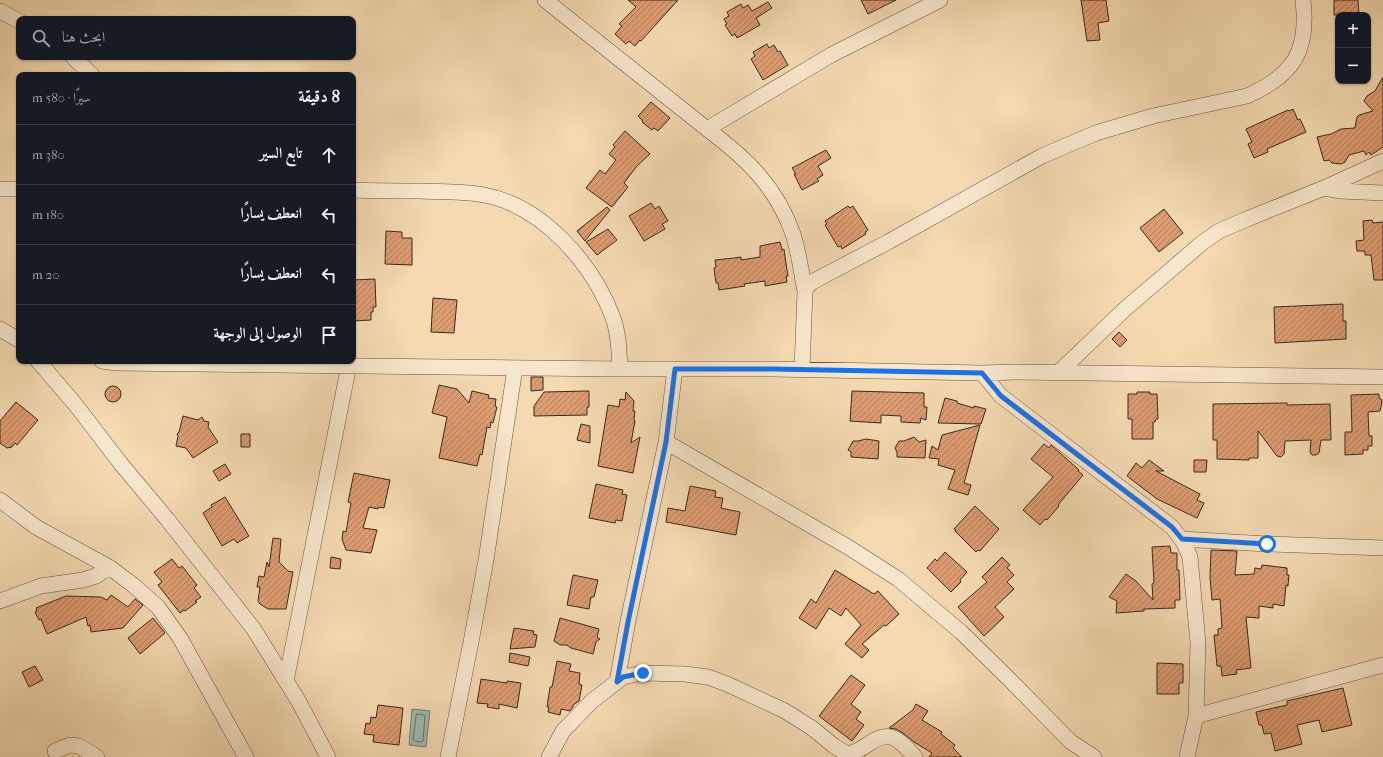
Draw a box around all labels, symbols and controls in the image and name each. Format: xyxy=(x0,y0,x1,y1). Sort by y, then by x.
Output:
map controls xyxy=(1335,12,1371,84)
button: + xyxy=(1335,12,1371,48)
search box xyxy=(16,16,356,60)
icon: search xyxy=(30,27,52,49)
text: ابحث هنا xyxy=(62,28,105,46)
button: − xyxy=(1335,48,1371,84)
text: 8 دقيقة xyxy=(298,86,340,106)
text: سيرًا · 580 m xyxy=(32,90,90,105)
text: تابع السير xyxy=(260,144,302,162)
icon: ahead xyxy=(318,144,340,166)
text: 380 m xyxy=(32,147,65,162)
text: انعطف يسارًا xyxy=(241,204,302,222)
icon: left xyxy=(318,204,340,226)
text: 180 m xyxy=(32,207,64,222)
text: انعطف يسارًا xyxy=(241,264,302,282)
icon: left xyxy=(318,264,340,286)
text: 20 m xyxy=(32,267,59,282)
text: الوصول إلى الوجهة xyxy=(213,324,302,342)
icon: arrive xyxy=(318,324,340,346)
route start xyxy=(1258,535,1276,553)
route end xyxy=(634,664,652,682)

